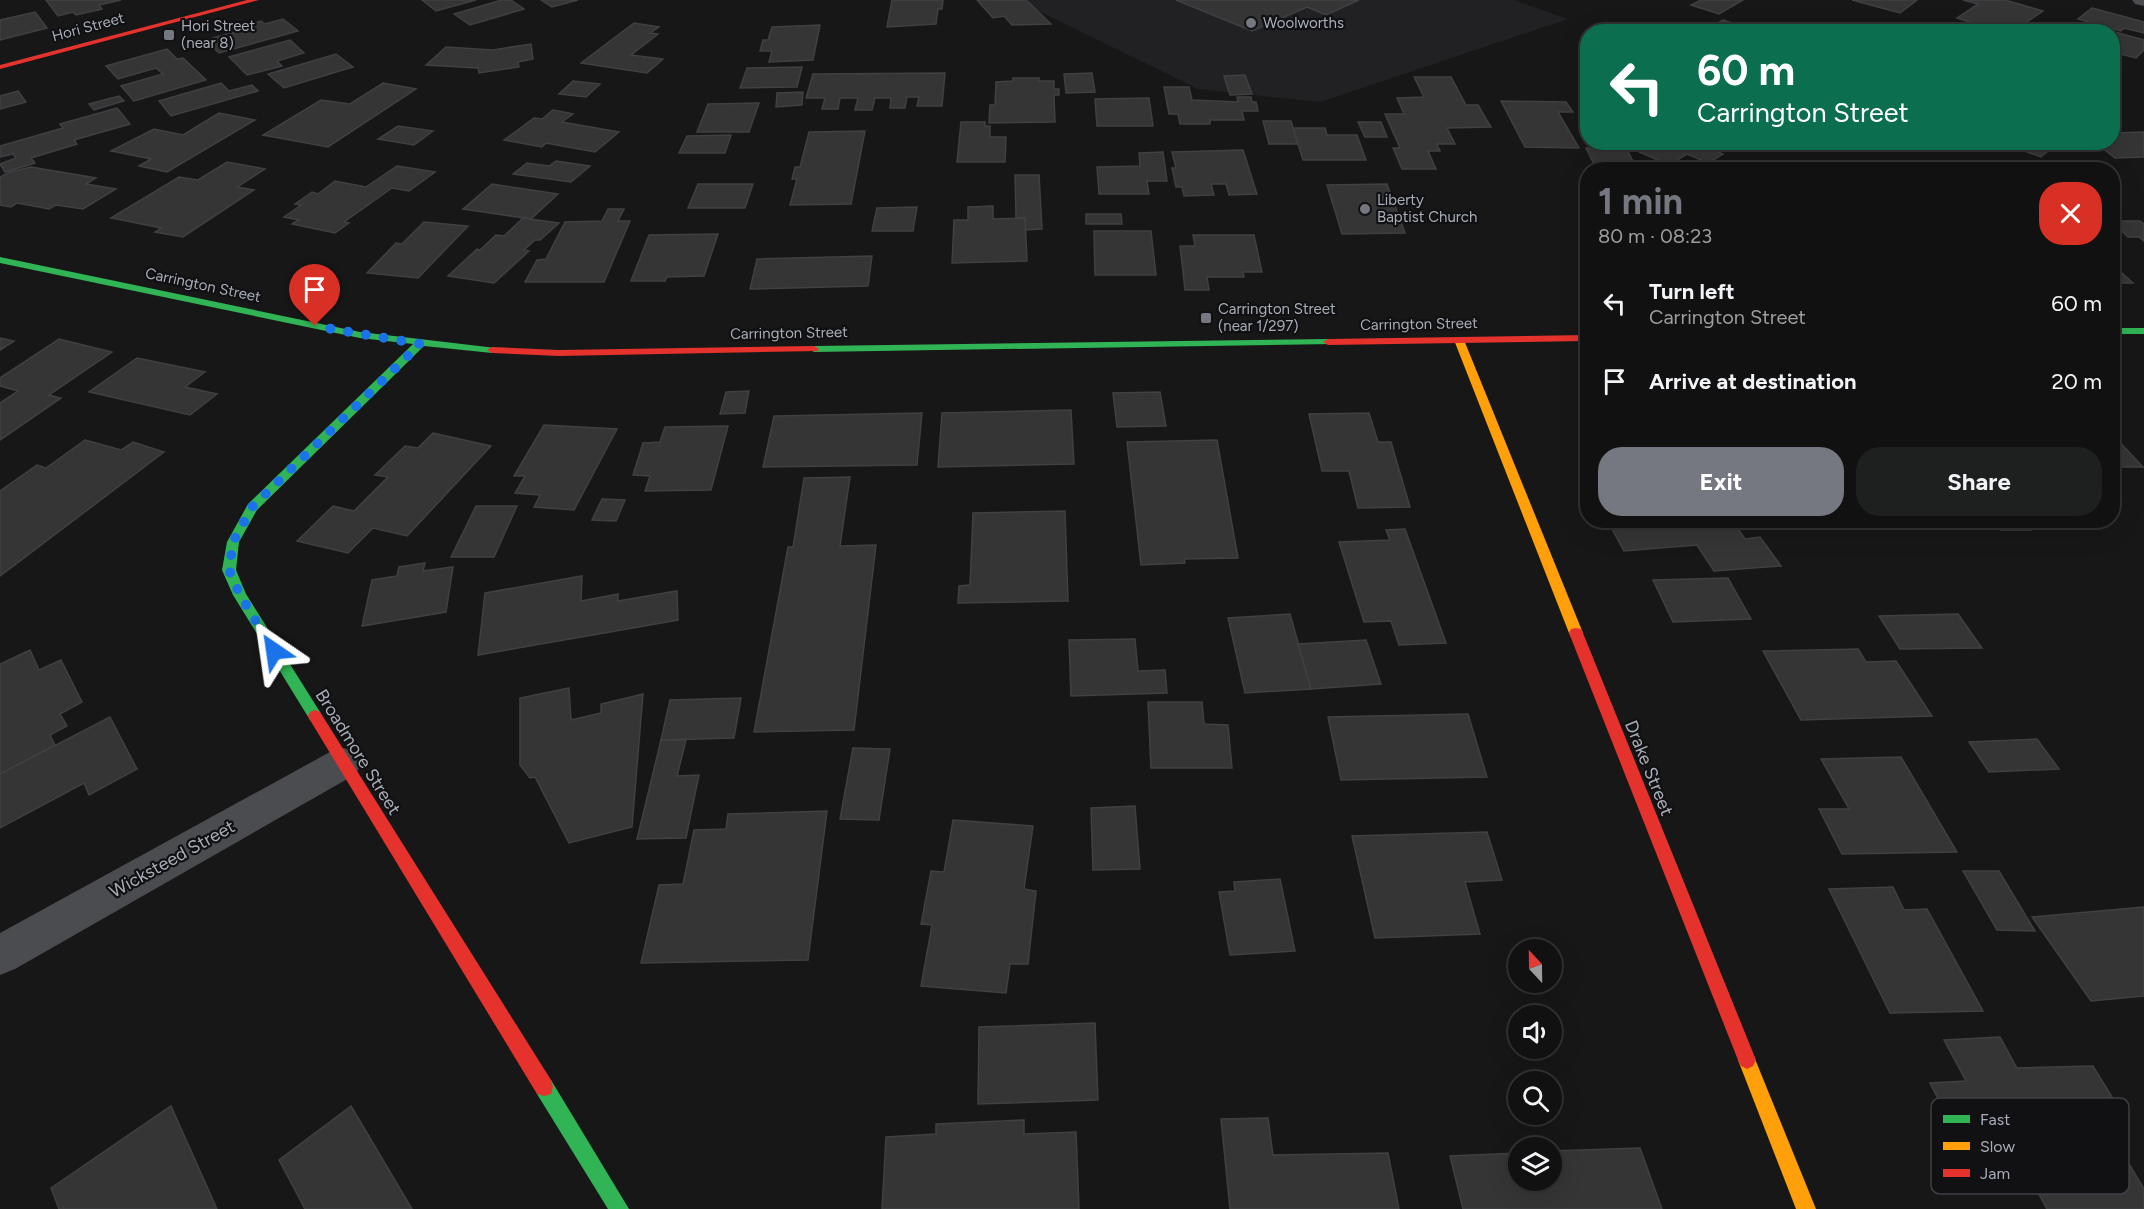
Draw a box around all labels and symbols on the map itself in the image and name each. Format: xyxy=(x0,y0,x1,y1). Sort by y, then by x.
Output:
street label: Hori Street xyxy=(50,9,126,45)
place label: Woolworths xyxy=(1263,14,1344,32)
marker: Woolworths xyxy=(1244,16,1258,30)
place label: Hori Street (near 8) xyxy=(181,17,256,52)
marker: Hori Street (near 8) xyxy=(162,28,176,42)
place label: Liberty Baptist Church xyxy=(1377,191,1477,226)
marker: Liberty Baptist Church xyxy=(1358,202,1372,216)
street label: Carrington Street xyxy=(144,264,263,306)
pin xyxy=(289,264,340,326)
place label: Carrington Street (near 1/297) xyxy=(1218,300,1336,335)
marker: Carrington Street (near 1/297) xyxy=(1199,311,1213,325)
street label: Carrington Street xyxy=(1360,314,1478,334)
street label: Carrington Street xyxy=(730,323,848,343)
position arrow xyxy=(242,619,306,683)
street label: Broadmore Street xyxy=(311,685,406,819)
street label: Drake Street xyxy=(1620,717,1678,819)
street label: Wicksteed Street xyxy=(105,815,239,903)
north arrow xyxy=(1508,939,1562,993)
legend xyxy=(1931,1098,2129,1194)
text: Fast xyxy=(1980,1110,2010,1129)
text: Slow xyxy=(1980,1137,2015,1156)
text: Jam xyxy=(1980,1164,2010,1183)

